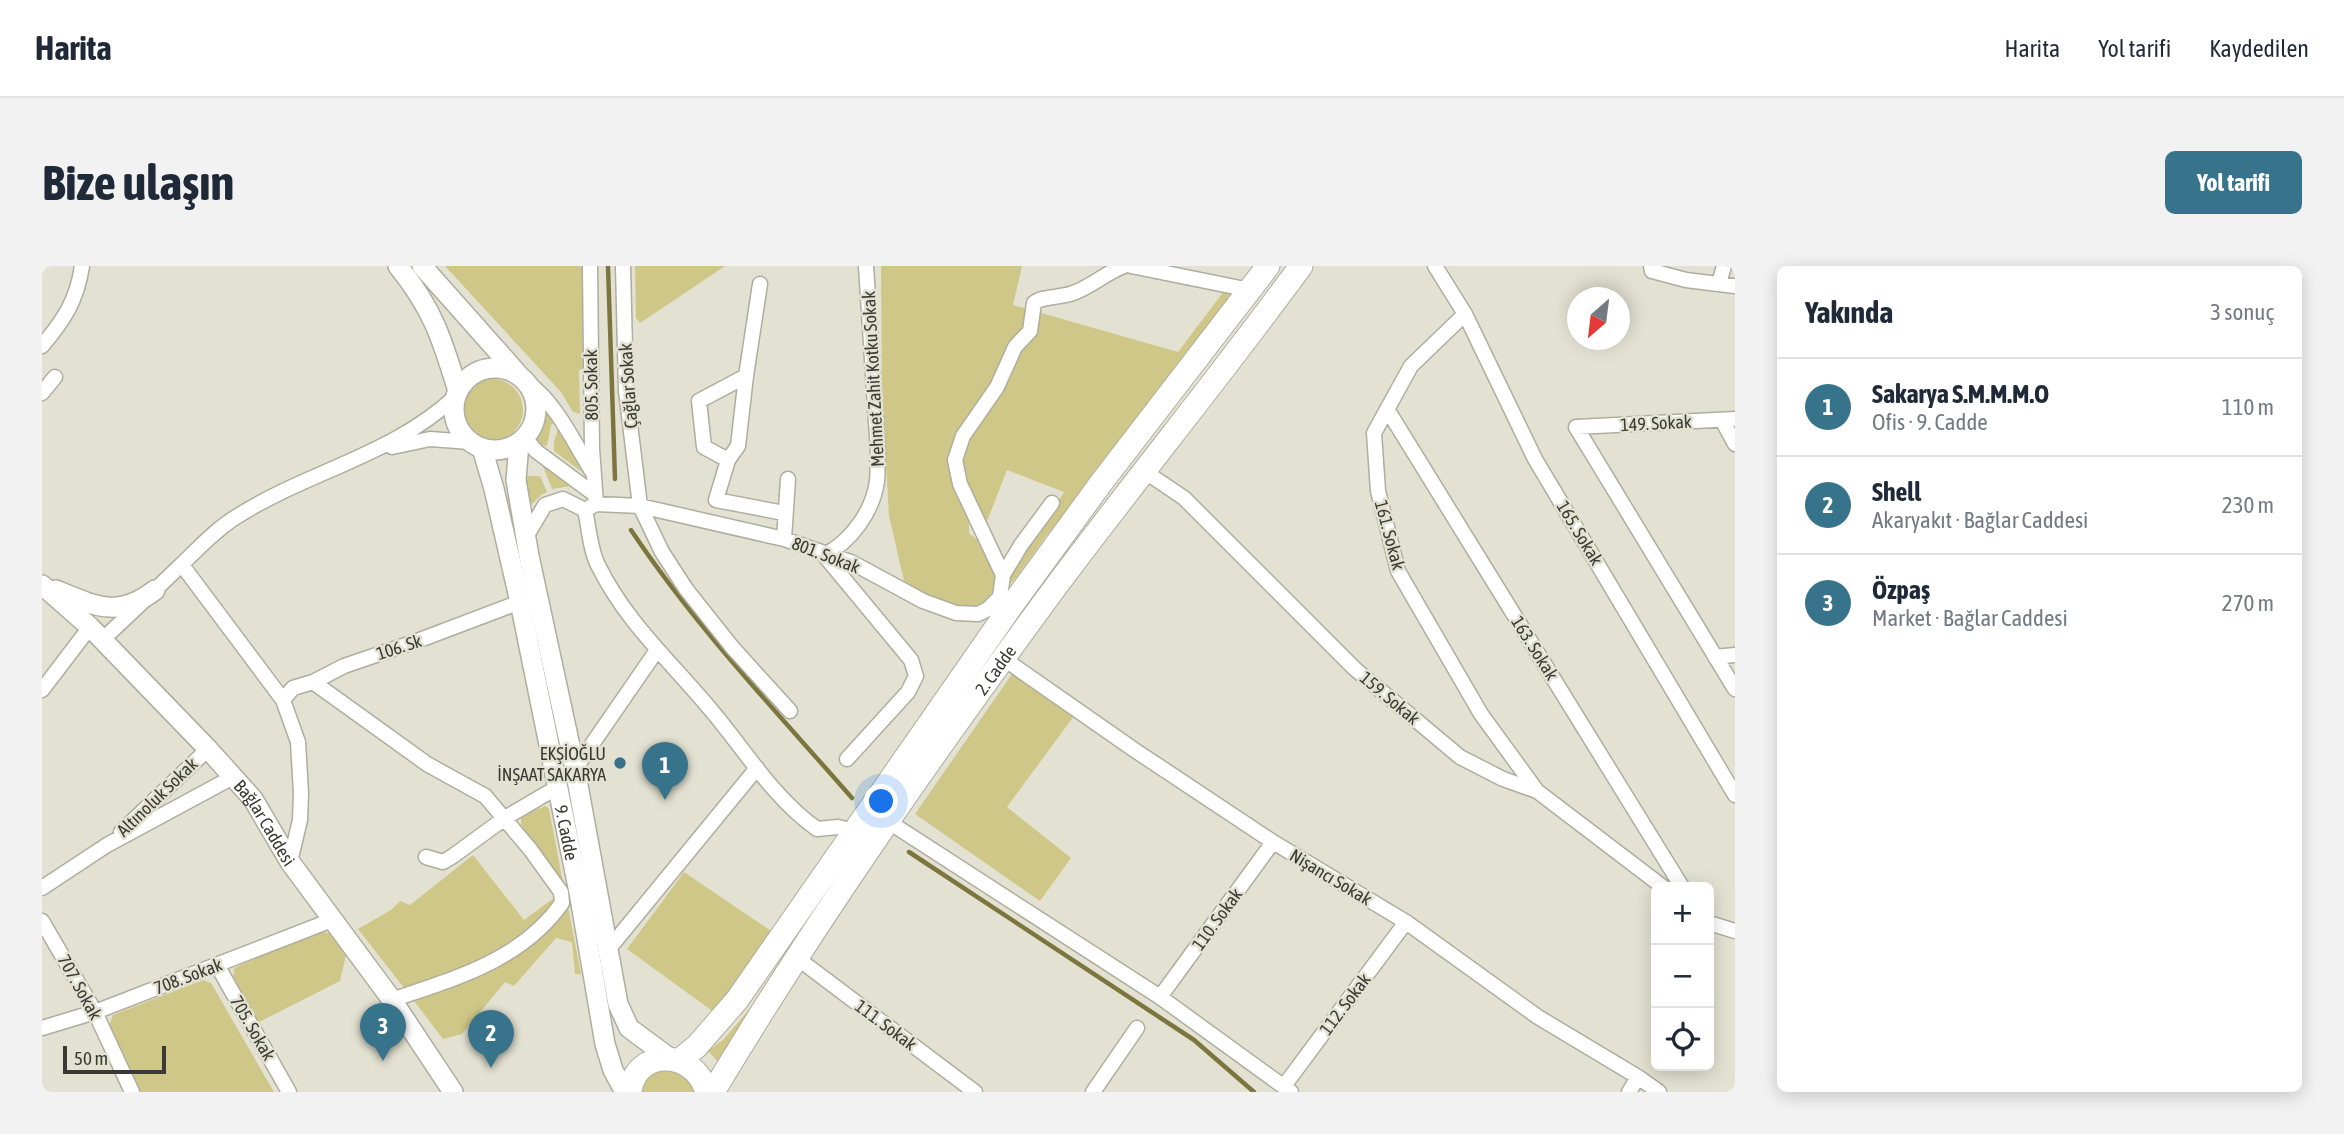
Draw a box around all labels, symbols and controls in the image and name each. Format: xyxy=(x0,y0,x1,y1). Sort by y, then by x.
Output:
text: Harita xyxy=(35,29,112,67)
text: Harita xyxy=(2004,35,2060,62)
text: Yol tarifi xyxy=(2098,35,2171,62)
text: Kaydedilen xyxy=(2209,35,2309,62)
button: Yol tarifi xyxy=(2165,151,2302,214)
text: Bize ulaşın xyxy=(42,154,234,210)
north arrow xyxy=(1567,287,1630,350)
street label: Mehmet Zahit Kotku Sokak xyxy=(858,290,888,468)
text: Yakında xyxy=(1805,295,1893,329)
text: 3 sonuç xyxy=(2210,299,2274,325)
street label: Çağlar Sokak xyxy=(615,343,641,429)
street label: 805. Sokak xyxy=(580,349,602,421)
text: Sakarya S.M.M.M.O xyxy=(1872,379,2049,409)
text: 1 xyxy=(1823,394,1833,420)
text: 110 m xyxy=(2222,394,2274,420)
text: Ofis · 9. Cadde xyxy=(1872,409,1988,435)
street label: 149. Sokak xyxy=(1620,411,1692,435)
text: Shell xyxy=(1872,477,1921,507)
text: 2 xyxy=(1823,492,1833,518)
text: 230 m xyxy=(2222,492,2274,518)
street label: 165. Sokak xyxy=(1553,497,1607,569)
street label: 161. Sokak xyxy=(1371,498,1409,572)
text: Akaryakıt · Bağlar Caddesi xyxy=(1872,507,2088,533)
street label: 801. Sokak xyxy=(789,532,863,578)
text: Özpaş xyxy=(1872,575,1930,605)
text: 3 xyxy=(1823,590,1833,616)
text: 270 m xyxy=(2222,590,2274,616)
text: Market · Bağlar Caddesi xyxy=(1872,605,2068,631)
street label: 163. Sokak xyxy=(1507,612,1563,684)
street label: 106. Sk xyxy=(374,630,424,664)
street label: 2. Cadde xyxy=(970,641,1020,698)
street label: 159. Sokak xyxy=(1356,667,1424,729)
pin: 1 xyxy=(642,742,688,800)
place label: EKŞİOĞLU İNŞAAT SAKARYA xyxy=(497,743,606,785)
street label: Altınoluk Sokak xyxy=(112,753,202,841)
marker: EKŞİOĞLU İNŞAAT SAKARYA xyxy=(612,755,628,771)
street label: Bağlar Caddesi xyxy=(230,775,300,870)
your location xyxy=(864,784,898,818)
street label: 9. Cadde xyxy=(551,803,583,862)
street label: Nişancı Sokak xyxy=(1286,844,1376,910)
map controls xyxy=(1651,882,1714,1071)
button: + xyxy=(1651,882,1714,945)
street label: 110. Sokak xyxy=(1188,884,1246,954)
button: − xyxy=(1651,945,1714,1008)
street label: 707. Sokak xyxy=(54,951,107,1023)
street label: 708. Sokak xyxy=(151,953,225,999)
street label: 112. Sokak xyxy=(1315,969,1375,1039)
street label: 705. Sokak xyxy=(226,992,280,1064)
street label: 111. Sokak xyxy=(851,995,921,1055)
pin: 3 xyxy=(360,1003,406,1061)
button: locate xyxy=(1651,1008,1714,1071)
pin: 2 xyxy=(468,1010,514,1068)
scale bar xyxy=(63,1043,166,1075)
text: 50 m xyxy=(74,1047,108,1069)

